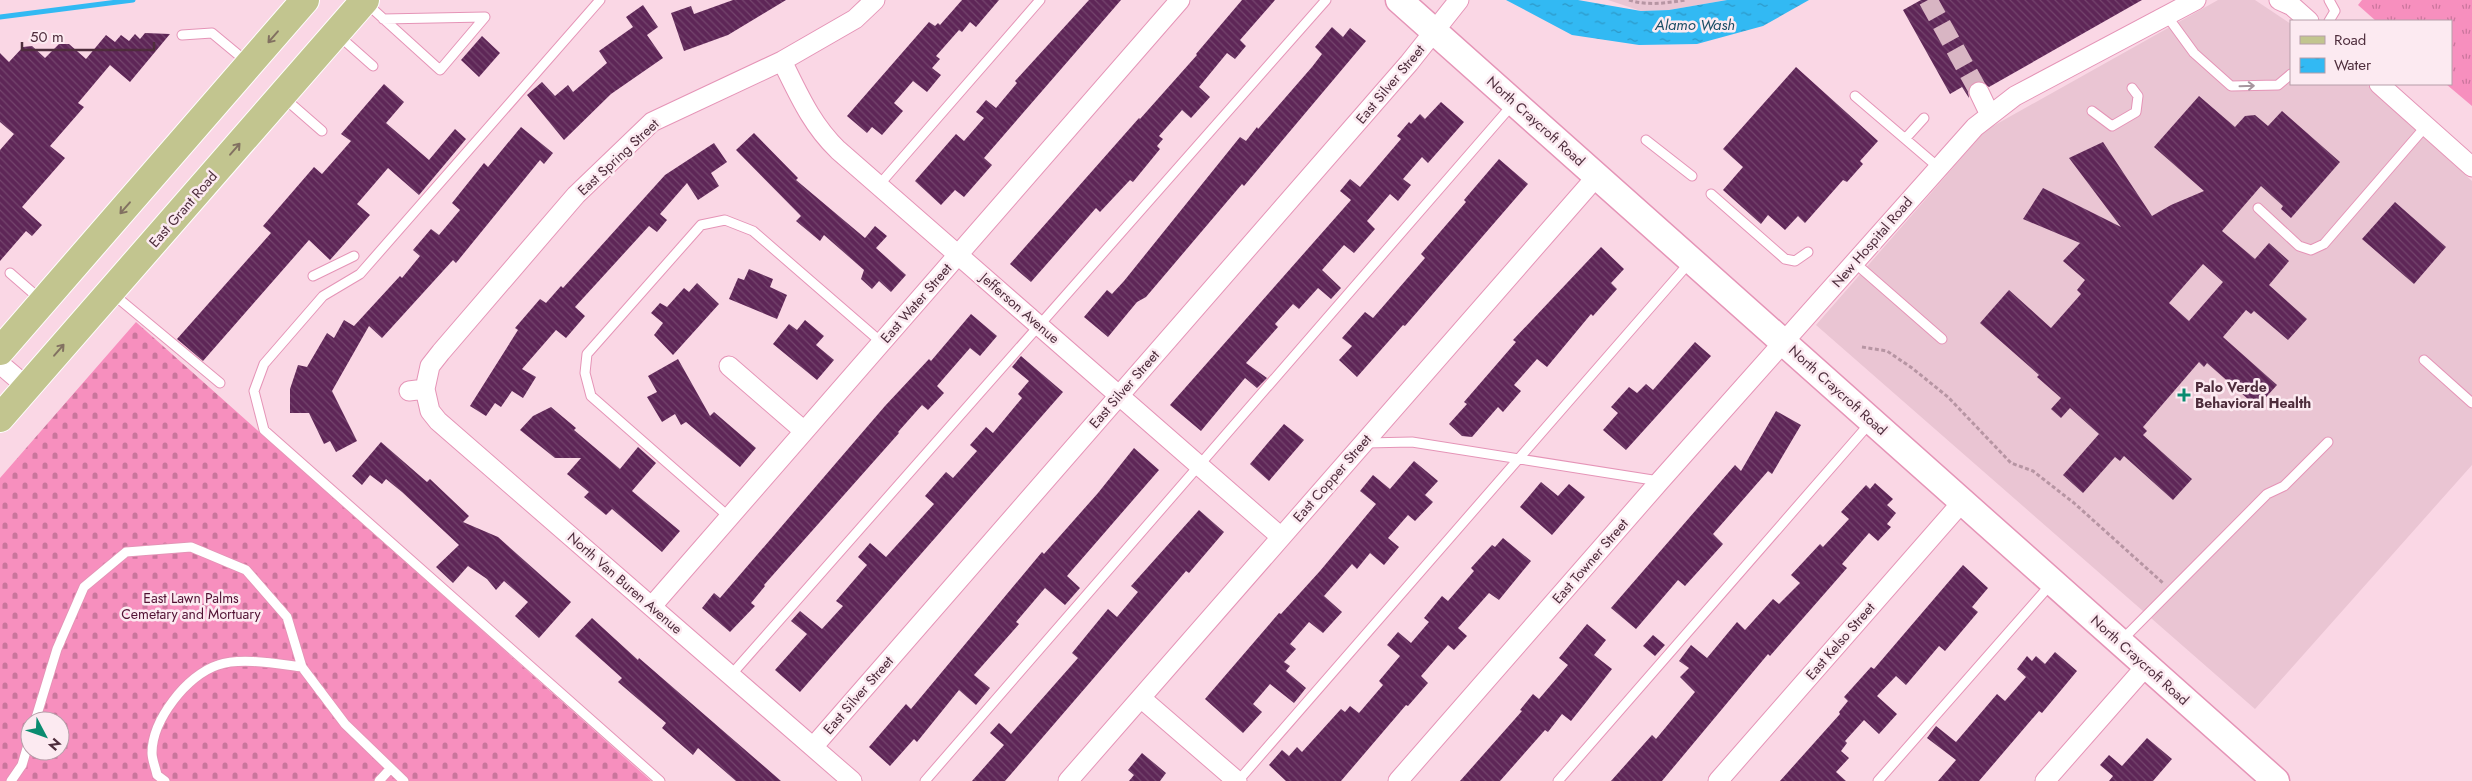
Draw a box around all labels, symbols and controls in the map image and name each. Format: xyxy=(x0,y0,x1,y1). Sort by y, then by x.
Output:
water label: Alamo Wash xyxy=(1654,14,1735,36)
scale bar xyxy=(22,20,155,52)
legend xyxy=(2290,20,2452,85)
text: 50 m xyxy=(30,26,64,48)
text: Road xyxy=(2334,29,2366,51)
one-way arrow xyxy=(267,30,278,43)
street label: East Silver Street xyxy=(1351,40,1429,128)
text: Water xyxy=(2334,54,2372,76)
street label: North Craycroft Road xyxy=(1483,71,1589,171)
one-way arrow xyxy=(2238,81,2255,91)
street label: East Spring Street xyxy=(573,114,664,200)
one-way arrow xyxy=(229,143,240,156)
street label: East Grant Road xyxy=(144,167,222,251)
street label: New Hospital Road xyxy=(1827,192,1917,292)
one-way arrow xyxy=(119,202,131,215)
street label: East Water Street xyxy=(876,258,957,347)
street label: Jefferson Avenue xyxy=(975,267,1064,348)
street label: North Craycroft Road xyxy=(1785,340,1891,440)
one-way arrow xyxy=(53,344,65,357)
street label: East Silver Street xyxy=(1084,345,1164,432)
place label: Palo Verde Behavioral Health xyxy=(2195,377,2311,413)
marker: Palo Verde Behavioral Health xyxy=(2177,388,2191,402)
street label: East Copper Street xyxy=(1288,429,1376,526)
street label: East Towner Street xyxy=(1547,514,1633,608)
street label: North Van Buren Avenue xyxy=(563,527,687,639)
park label: East Lawn Palms Cemetary and Mortuary xyxy=(121,588,262,624)
street label: East Kelso Street xyxy=(1801,598,1880,684)
street label: North Craycroft Road xyxy=(2087,610,2193,710)
street label: East Silver Street xyxy=(818,651,898,738)
north arrow xyxy=(20,711,70,761)
text: N xyxy=(44,734,66,755)

